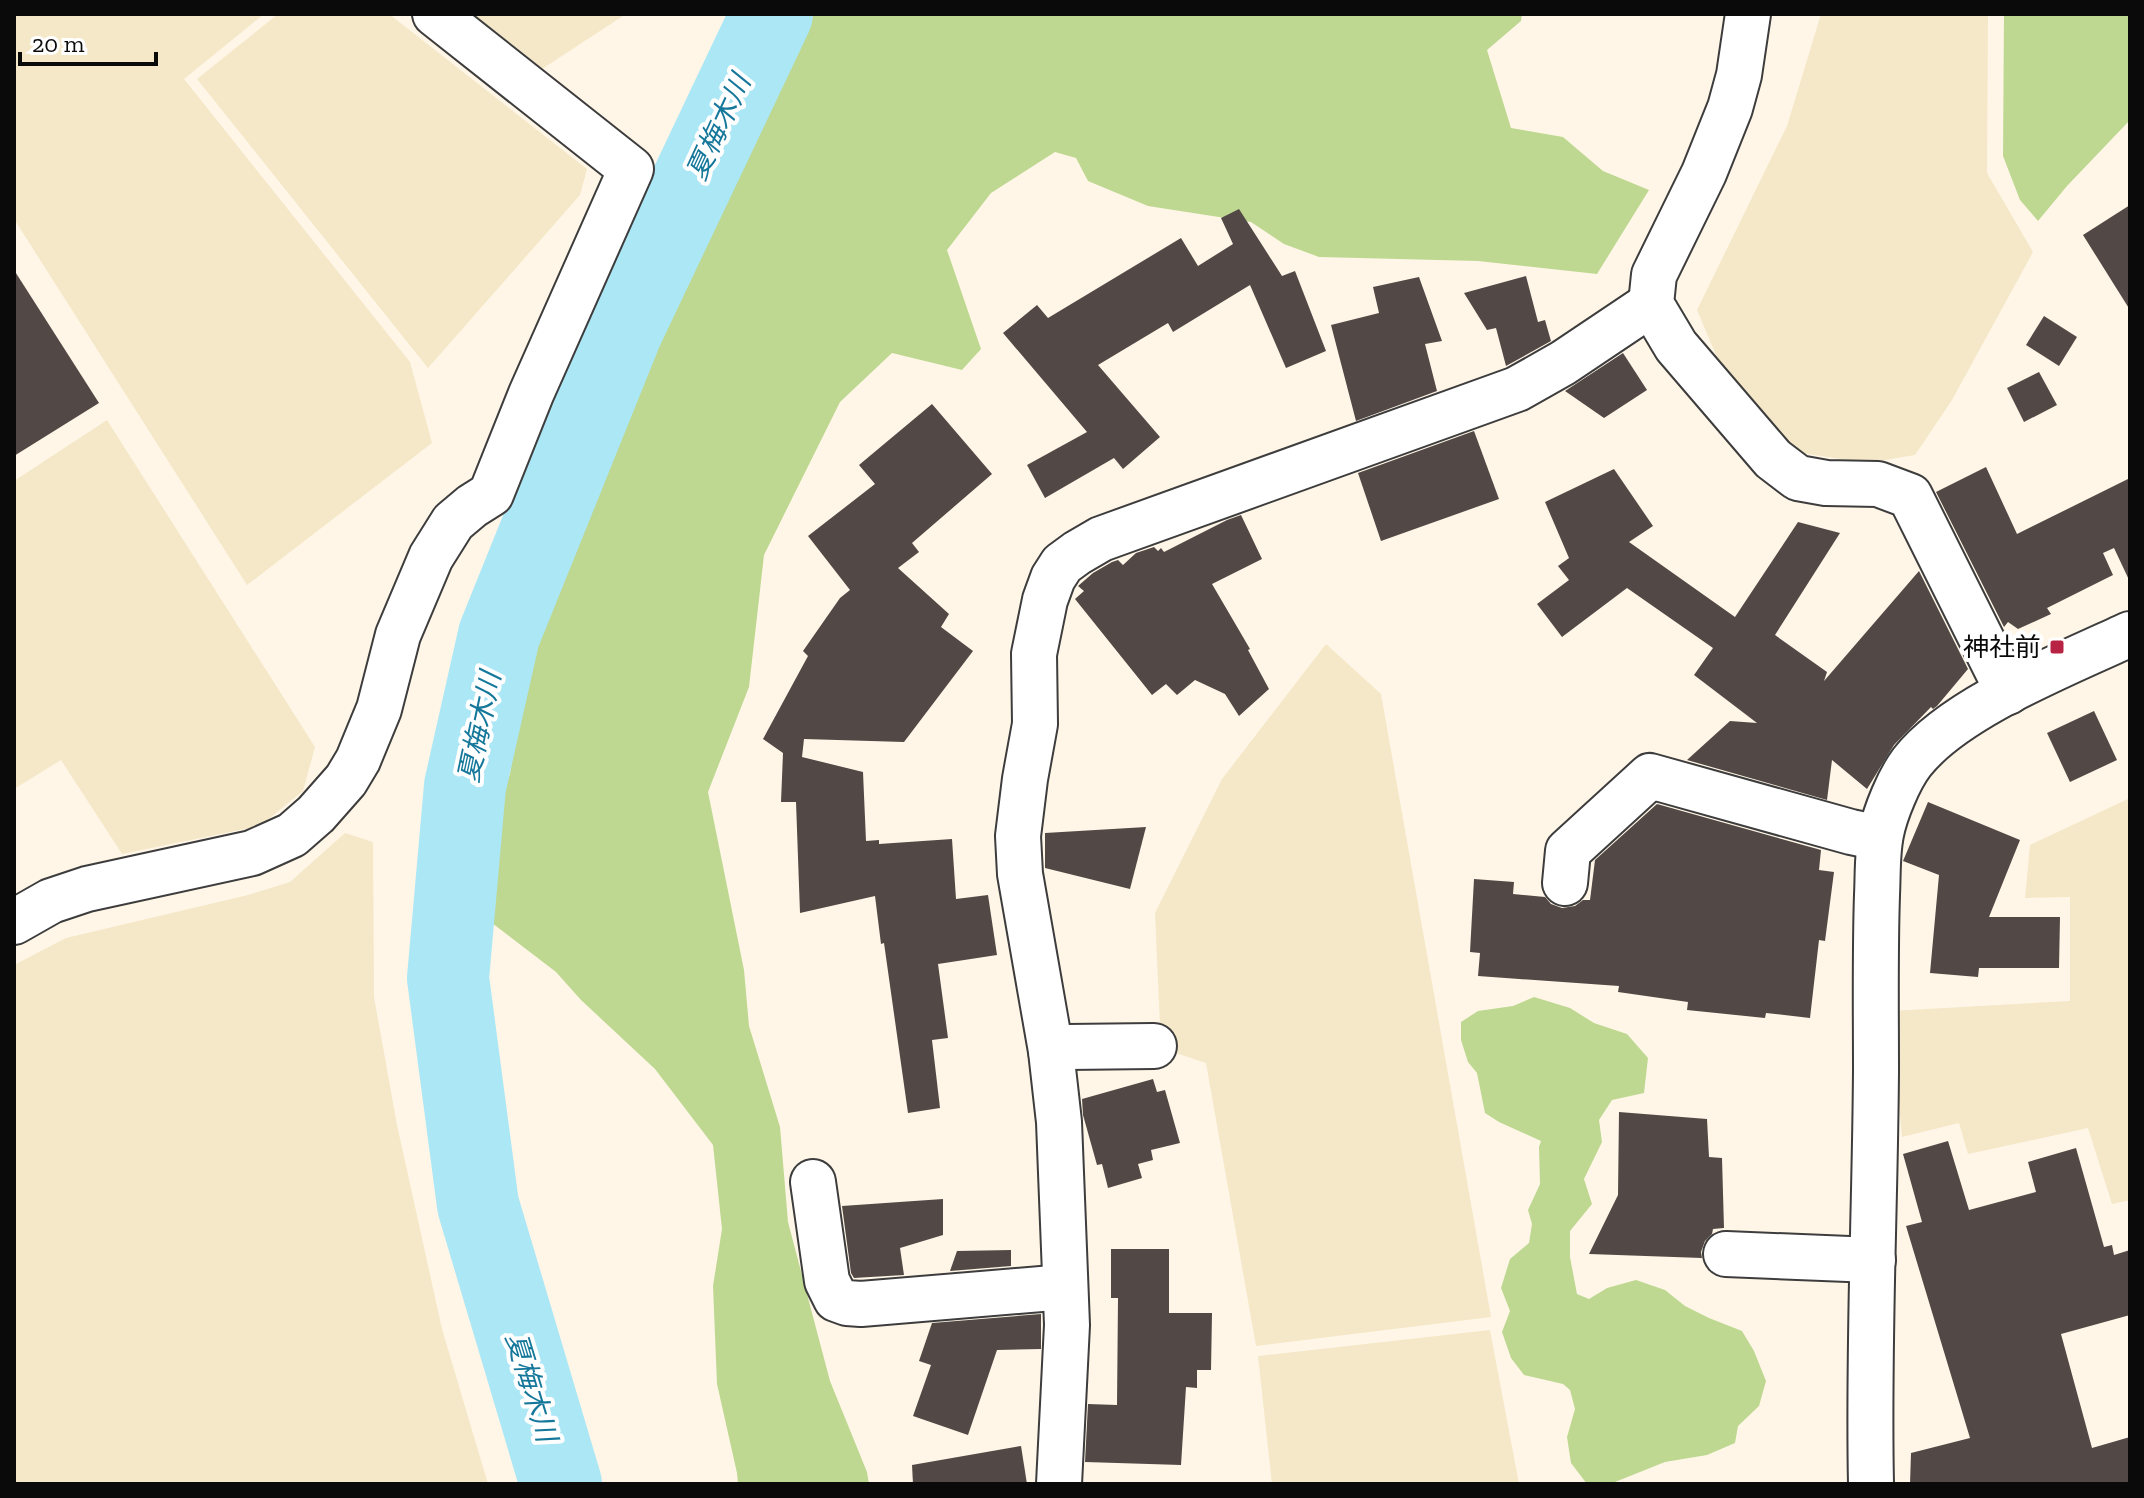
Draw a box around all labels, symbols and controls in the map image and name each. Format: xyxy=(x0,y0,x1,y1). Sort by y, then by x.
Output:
scale bar xyxy=(20,16,156,66)
text: 20 m xyxy=(32,29,85,58)
water label: 夏梅木川 xyxy=(680,67,758,185)
place label: 神社前 xyxy=(1963,631,2041,663)
marker: 神社前 xyxy=(2048,638,2066,656)
water label: 夏梅木川 xyxy=(452,666,508,785)
water label: 夏梅木川 xyxy=(499,1329,565,1448)

